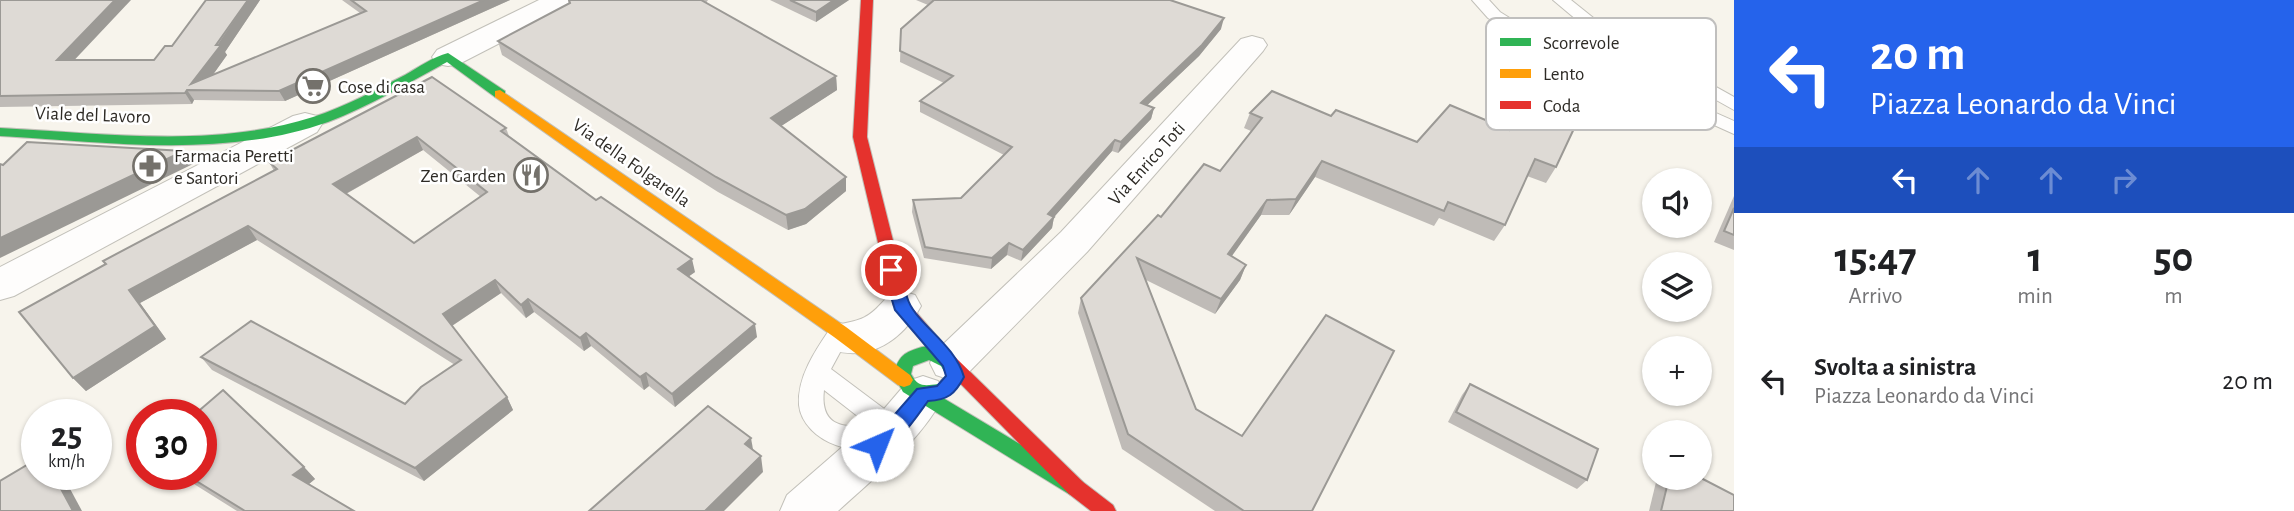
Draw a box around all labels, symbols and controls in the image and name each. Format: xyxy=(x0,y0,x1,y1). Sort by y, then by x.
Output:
legend xyxy=(1486,18,1716,130)
icon: left xyxy=(1755,28,1846,119)
text: 20 m xyxy=(1870,30,1966,79)
text: Scorrevole xyxy=(1543,34,1620,53)
text: Lento xyxy=(1543,65,1584,84)
supermarket icon: Cose di casa xyxy=(294,67,332,105)
place label: Cose di casa xyxy=(338,78,425,97)
text: Piazza Leonardo da Vinci xyxy=(1870,88,2176,120)
text: Coda xyxy=(1543,97,1581,116)
street label: Viale del Lavoro xyxy=(35,104,151,127)
street label: Via della Folgarella xyxy=(569,115,694,211)
street label: Via Enrico Toti xyxy=(1105,119,1189,209)
pharmacy icon: Farmacia Peretti e Santori xyxy=(131,147,169,185)
place label: Farmacia Peretti e Santori xyxy=(174,147,294,188)
restaurant icon: Zen Garden xyxy=(512,156,550,194)
icon: left xyxy=(1886,161,1924,199)
icon: ahead xyxy=(1959,161,1997,199)
icon: ahead xyxy=(2032,161,2070,199)
icon: right xyxy=(2105,161,2143,199)
place label: Zen Garden xyxy=(420,167,506,186)
map controls xyxy=(1642,168,1712,490)
button: sound xyxy=(1642,168,1712,238)
text: 15:47 xyxy=(1834,237,1917,279)
text: 1 xyxy=(2027,237,2043,279)
text: 50 xyxy=(2153,237,2193,279)
pin xyxy=(861,240,921,300)
icon: arrive xyxy=(872,251,910,289)
button: layers xyxy=(1642,252,1712,322)
text: Arrivo xyxy=(1848,285,1903,308)
text: min xyxy=(2017,285,2053,308)
text: m xyxy=(2164,285,2183,308)
button: + xyxy=(1642,336,1712,406)
text: Svolta a sinistra xyxy=(1814,354,1976,380)
icon: left xyxy=(1755,362,1793,400)
text: 20 m xyxy=(2222,368,2273,394)
text: Piazza Leonardo da Vinci xyxy=(1814,385,2034,408)
speed limit sign: 30 xyxy=(126,399,217,490)
position arrow xyxy=(840,408,914,482)
text: 25 xyxy=(51,418,82,453)
button: − xyxy=(1642,420,1712,490)
text: km/h xyxy=(48,453,85,471)

